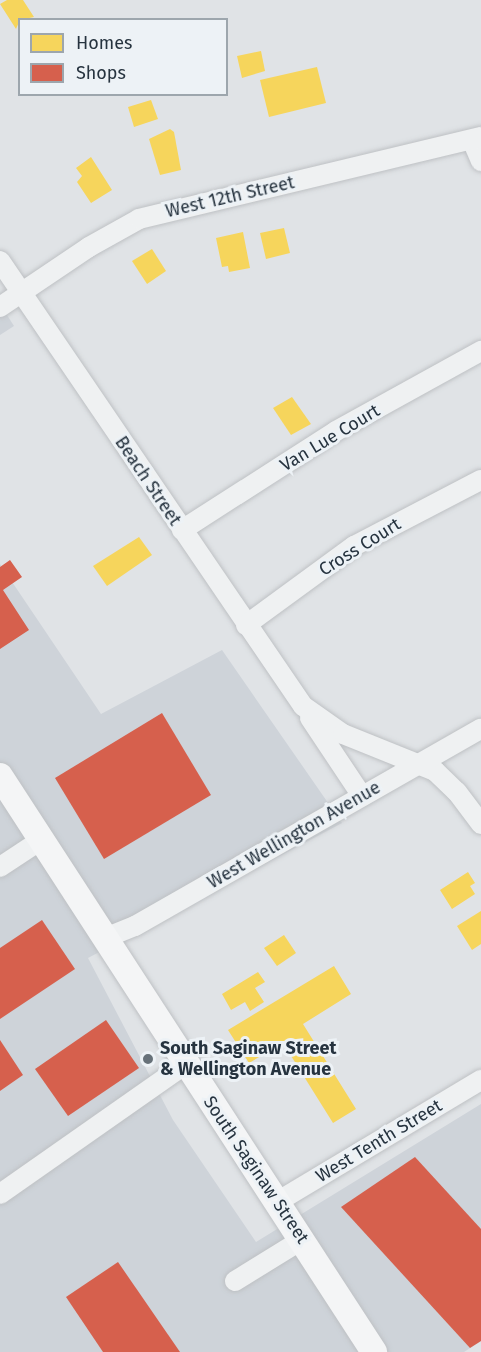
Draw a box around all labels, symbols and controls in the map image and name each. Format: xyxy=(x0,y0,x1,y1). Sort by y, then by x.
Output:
legend xyxy=(18,18,228,96)
text: Homes xyxy=(76,32,132,54)
text: Shops xyxy=(76,62,126,84)
street label: West 12th Street xyxy=(163,172,297,222)
street label: Van Lue Court xyxy=(276,400,384,476)
street label: Beach Street xyxy=(110,432,186,530)
street label: Cross Court xyxy=(315,513,405,581)
street label: West Wellington Avenue xyxy=(204,777,384,893)
place label: South Saginaw Street & Wellington Avenue xyxy=(160,1038,336,1080)
marker: South Saginaw Street & Wellington Avenue xyxy=(141,1052,155,1066)
street label: South Saginaw Street xyxy=(199,1092,313,1248)
street label: West Tenth Street xyxy=(312,1095,446,1187)

